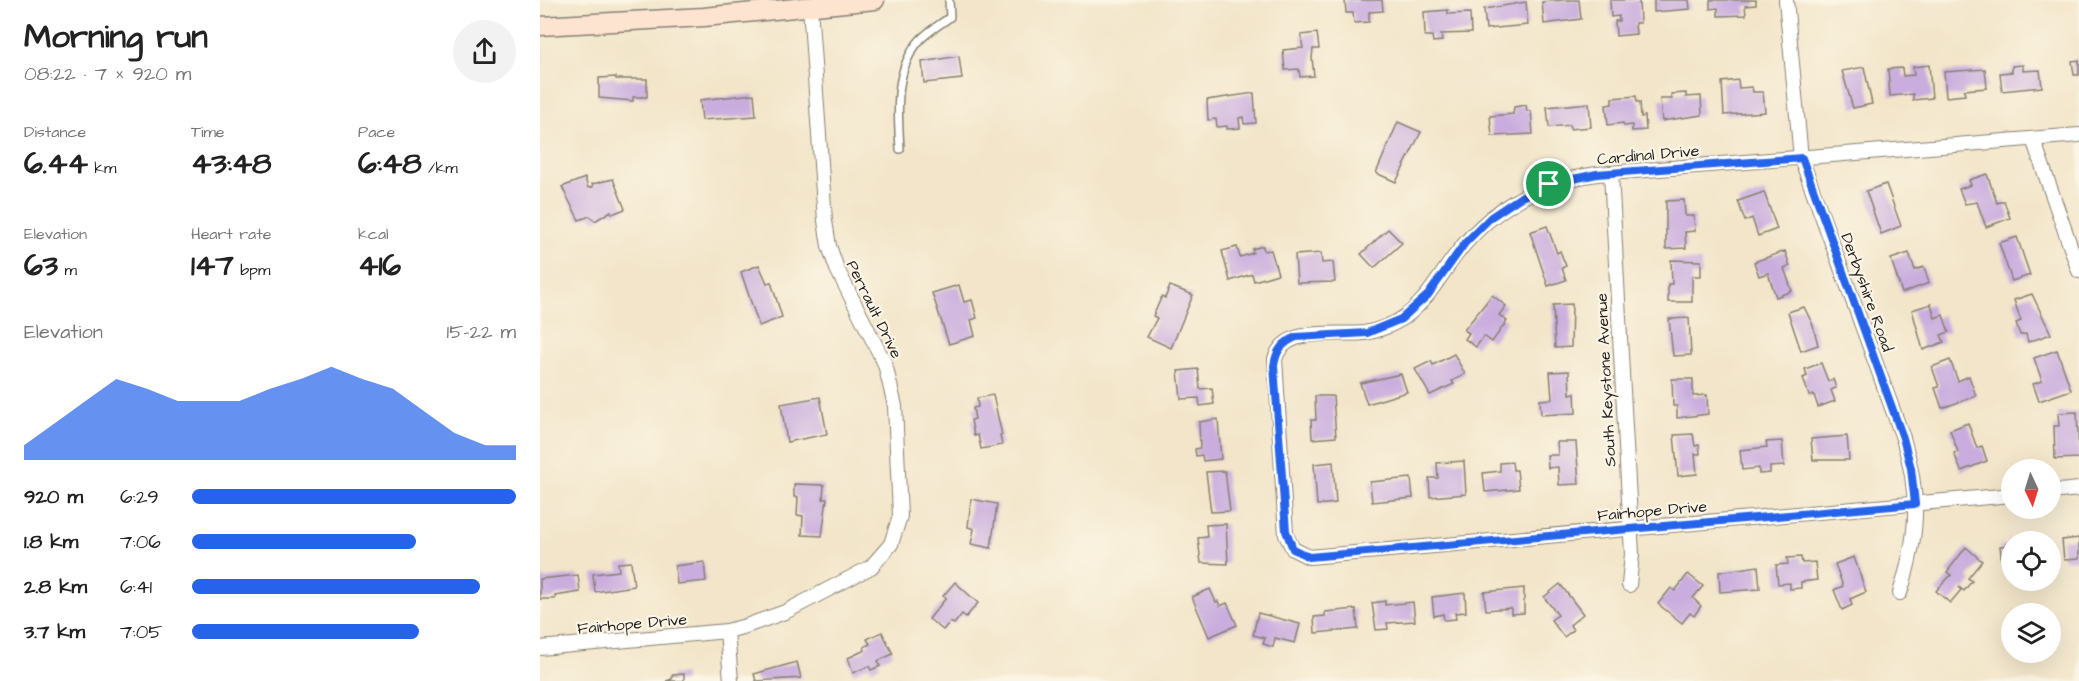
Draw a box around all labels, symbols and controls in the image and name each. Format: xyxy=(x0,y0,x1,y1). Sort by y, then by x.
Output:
text: Morning run xyxy=(24,14,208,60)
button: share xyxy=(453,20,516,83)
text: 08:22 · 7 × 920 m xyxy=(24,60,191,88)
text: Distance xyxy=(24,121,86,143)
text: Time xyxy=(191,121,225,143)
text: Pace xyxy=(358,121,395,143)
street label: Cardinal Drive xyxy=(1596,140,1700,170)
text: 6.44 xyxy=(24,143,88,185)
text: 43:48 xyxy=(191,143,272,185)
text: 6:48 xyxy=(358,143,422,185)
text: km xyxy=(88,157,117,179)
text: /km xyxy=(422,157,458,179)
pin xyxy=(1523,158,1574,209)
icon: arrive xyxy=(1532,167,1565,200)
text: Elevation xyxy=(24,223,87,245)
text: Heart rate xyxy=(191,223,271,245)
text: kcal xyxy=(358,223,389,245)
street label: Derbyshire Road xyxy=(1834,230,1899,355)
text: 63 xyxy=(24,245,58,287)
text: 147 xyxy=(191,245,234,287)
text: 416 xyxy=(358,245,401,287)
street label: Perrault Drive xyxy=(841,257,908,363)
text: m xyxy=(58,259,77,281)
text: bpm xyxy=(234,259,270,281)
street label: South Keystone Avenue xyxy=(1590,292,1623,467)
text: Elevation xyxy=(24,318,103,346)
text: 15–22 m xyxy=(447,318,516,346)
north arrow xyxy=(2001,459,2061,519)
map controls xyxy=(2001,459,2061,663)
text: 920 m xyxy=(24,483,83,511)
text: 6:29 xyxy=(120,483,159,511)
street label: Fairhope Drive xyxy=(1596,495,1708,527)
text: 1.8 km xyxy=(24,528,78,556)
text: 7:06 xyxy=(120,528,161,556)
button: locate xyxy=(2001,531,2061,591)
text: 2.8 km xyxy=(24,573,87,601)
text: 6:41 xyxy=(120,573,152,601)
button: layers xyxy=(2001,603,2061,663)
street label: Fairhope Drive xyxy=(576,608,688,640)
text: 3.7 km xyxy=(24,618,85,646)
text: 7:05 xyxy=(120,618,162,646)

